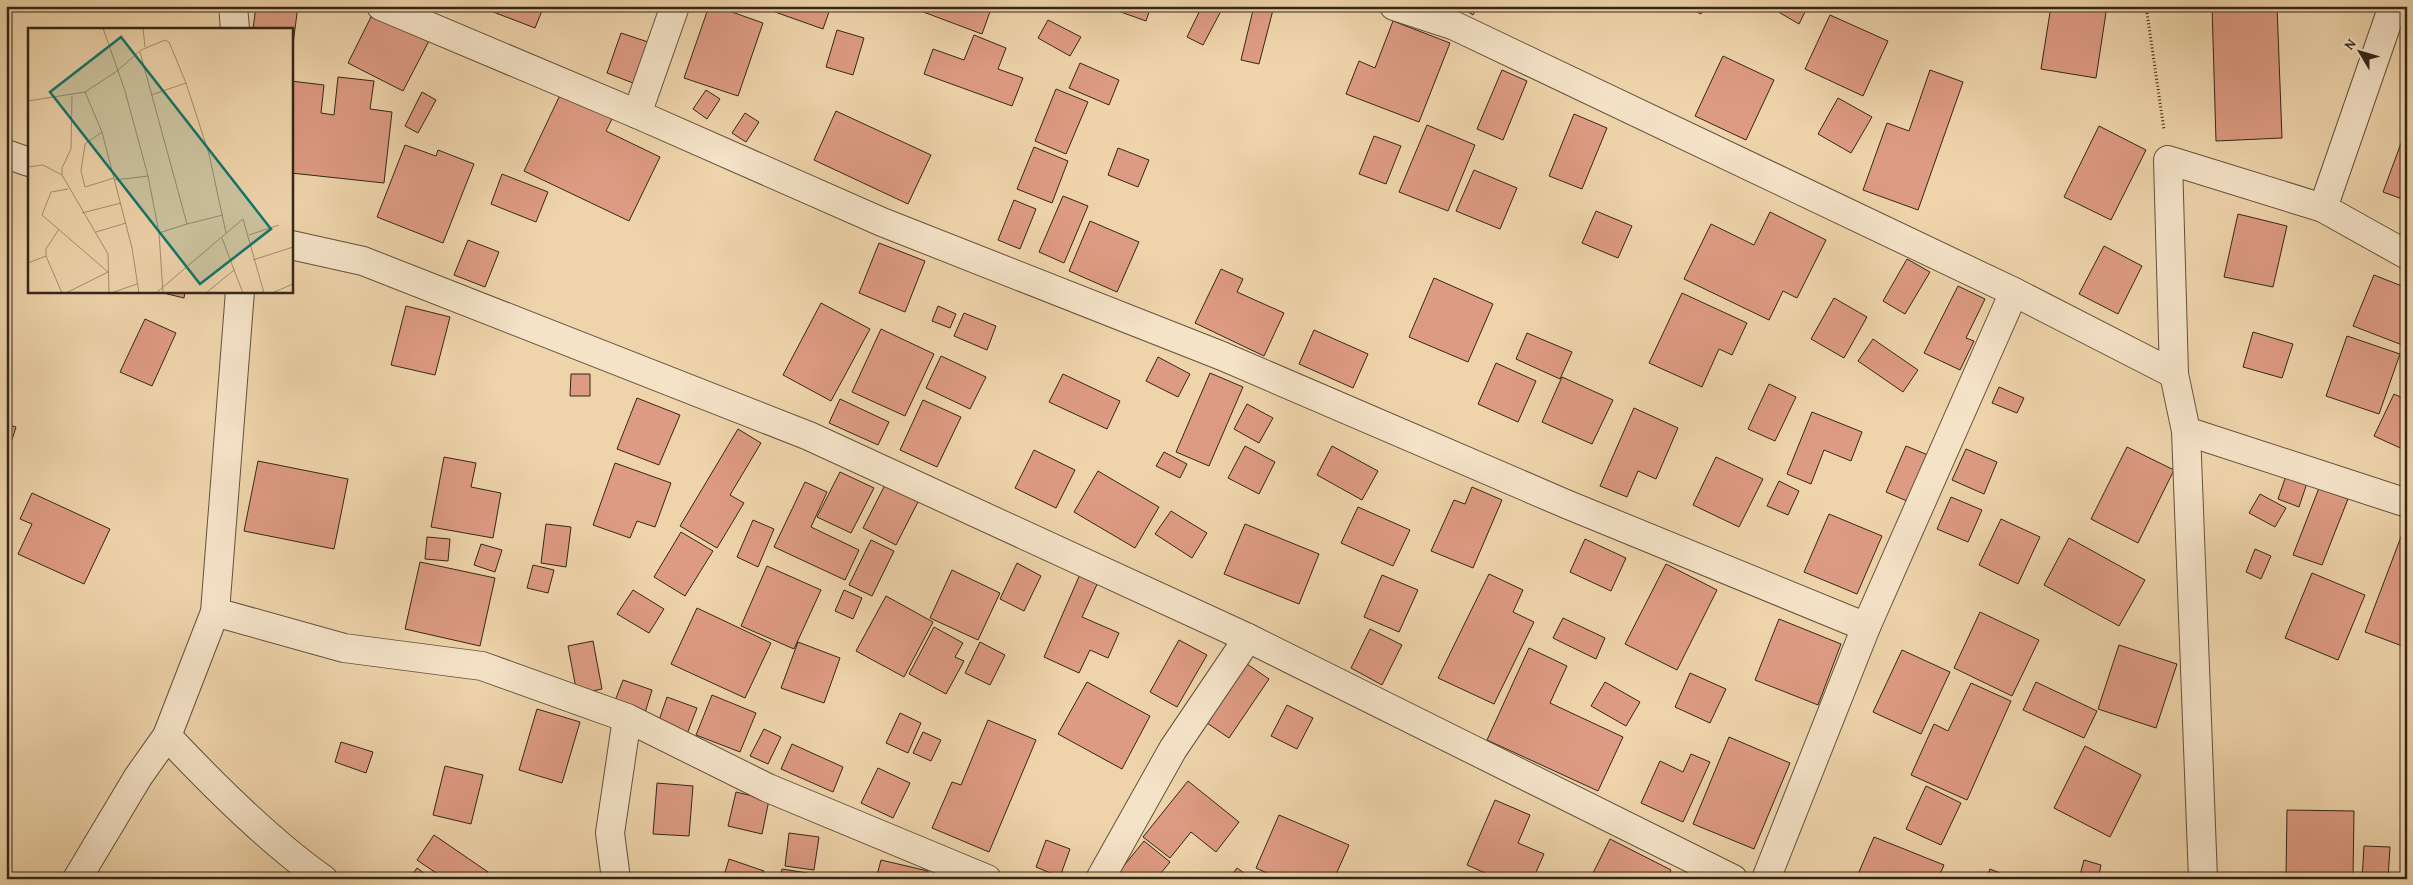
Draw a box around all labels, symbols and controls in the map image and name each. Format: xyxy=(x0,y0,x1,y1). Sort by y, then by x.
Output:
inset map xyxy=(28,28,292,292)
north arrow xyxy=(2336,28,2386,78)
text: N xyxy=(2339,34,2361,54)

